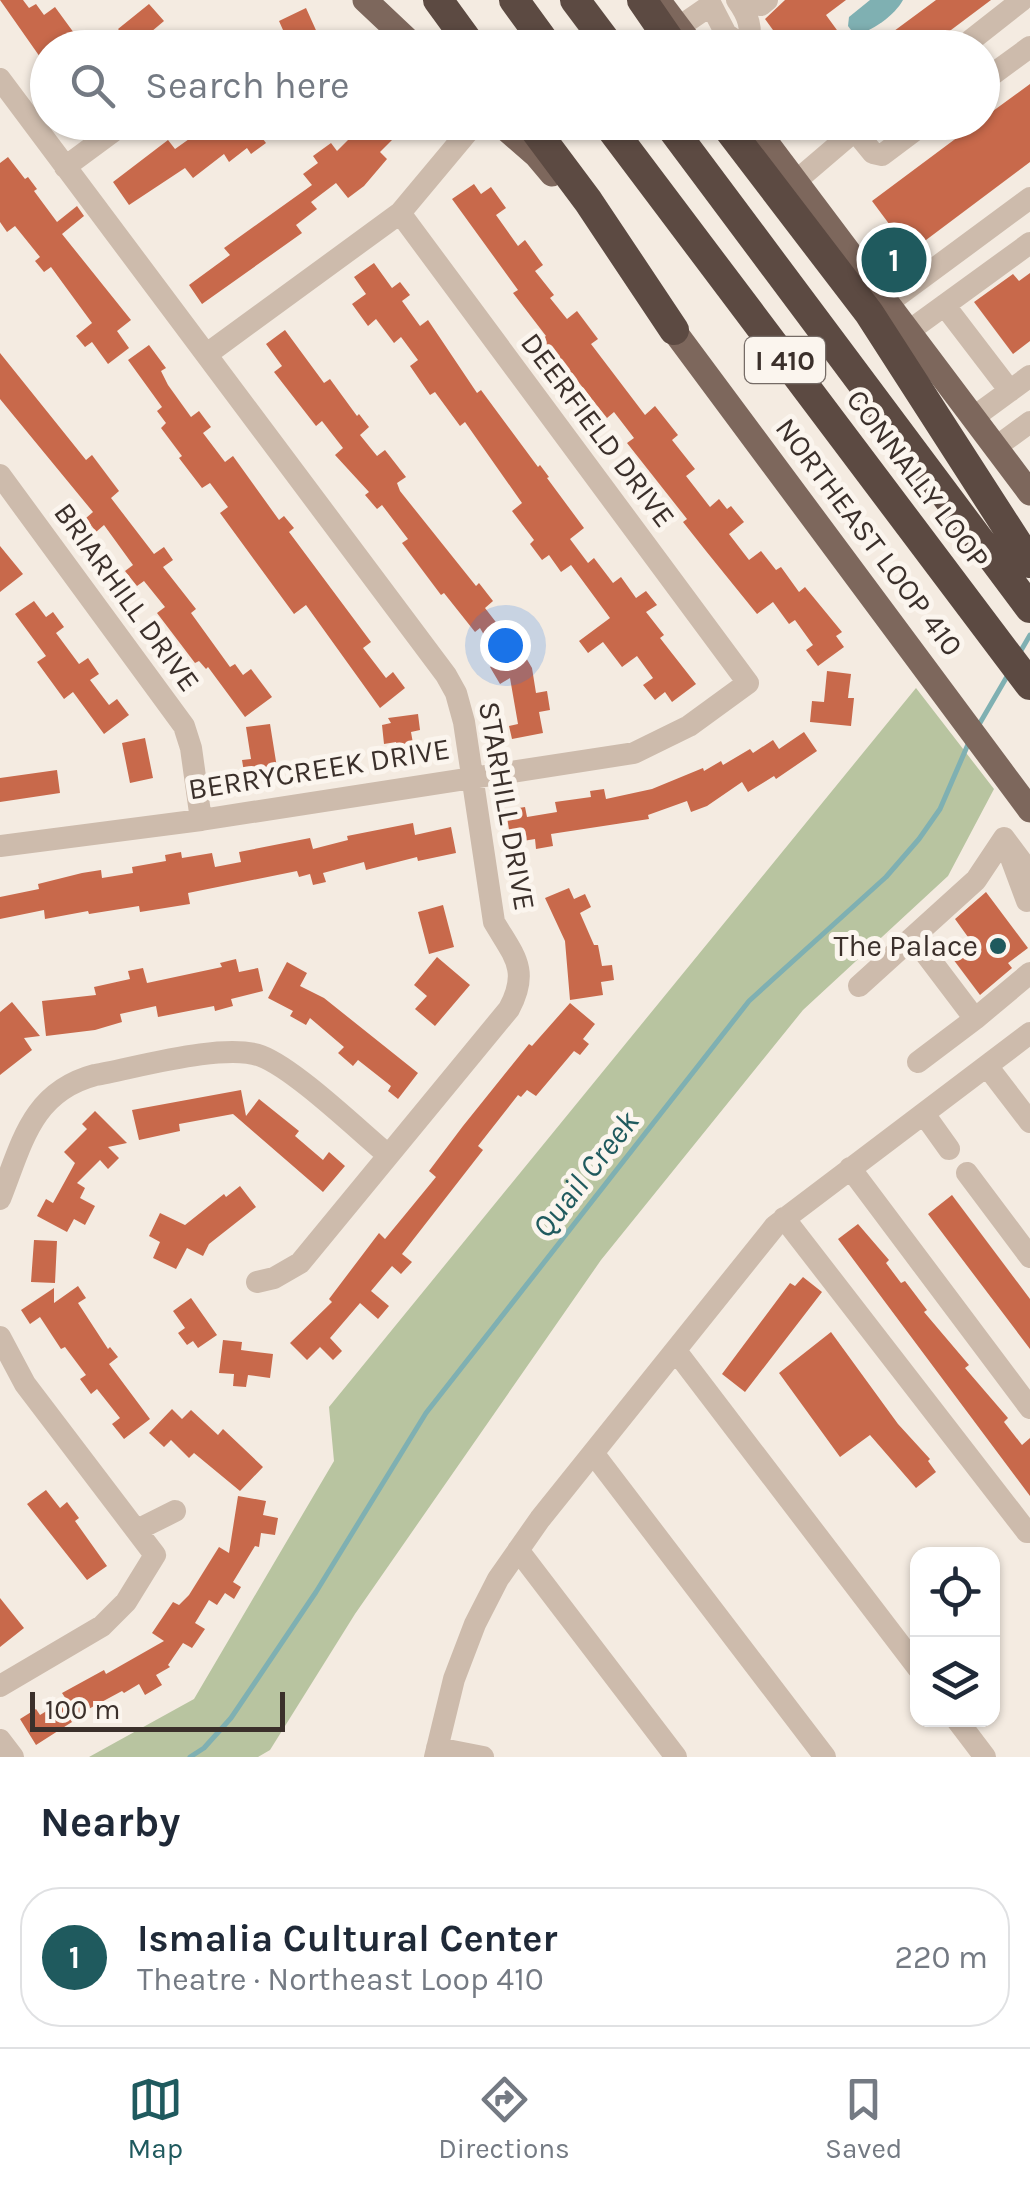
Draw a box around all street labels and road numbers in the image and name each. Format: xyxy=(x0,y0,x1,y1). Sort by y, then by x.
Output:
street label: DEERFIELD DRIVE xyxy=(513,326,683,534)
road number: I 410 xyxy=(745,337,825,383)
street label: CONNALLY LOOP xyxy=(839,382,997,576)
street label: NORTHEAST LOOP 410 xyxy=(768,411,970,663)
street label: BRIARHILL DRIVE xyxy=(46,495,208,699)
street label: STARHILL DRIVE xyxy=(471,699,543,913)
street label: BERRYCREEK DRIVE xyxy=(186,731,452,807)

